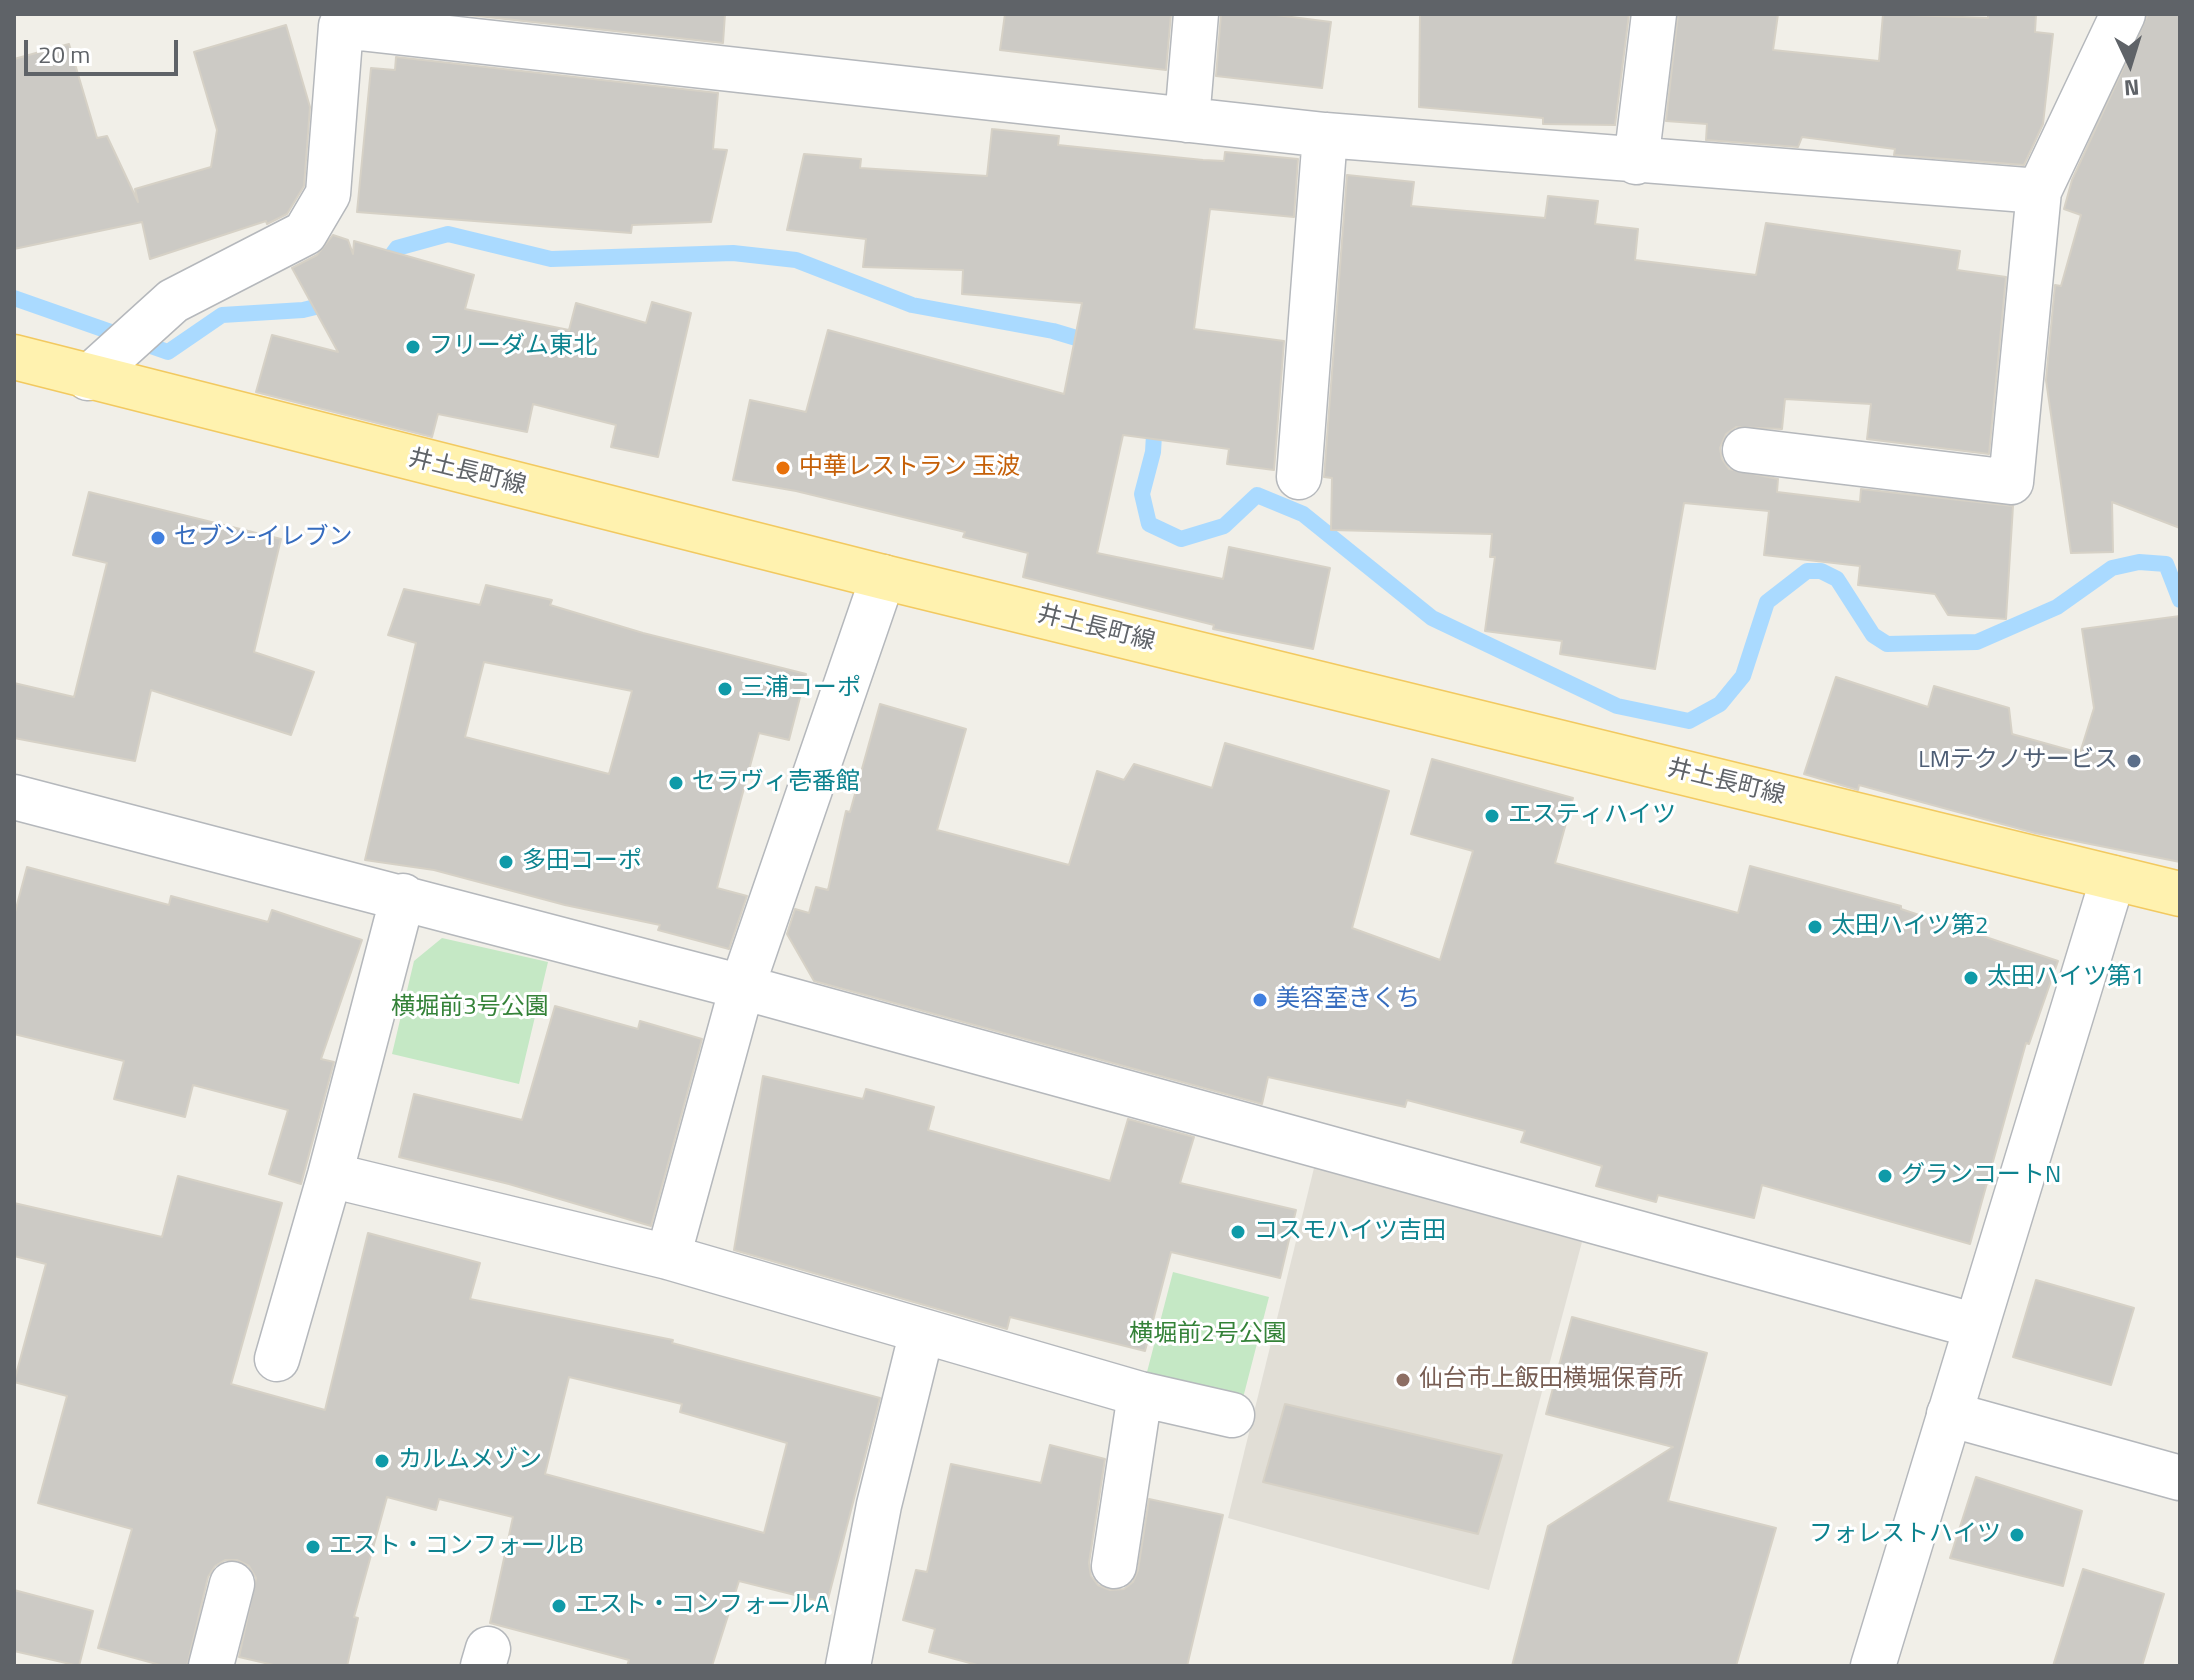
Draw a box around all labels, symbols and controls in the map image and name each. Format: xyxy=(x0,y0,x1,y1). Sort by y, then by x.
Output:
scale bar xyxy=(28,24,182,74)
north arrow xyxy=(2090,24,2170,104)
text: 20 m xyxy=(38,36,90,72)
text: N xyxy=(2123,70,2140,105)
place label: フリーダム東北 xyxy=(429,333,597,361)
marker: フリーダム東北 xyxy=(404,338,422,356)
street label: 井土長町線 xyxy=(405,445,529,501)
place label: 中華レストラン 玉波 xyxy=(799,454,1020,482)
marker: 中華レストラン 玉波 xyxy=(774,459,792,477)
place label: セブン-イレブン xyxy=(174,524,353,552)
marker: セブン-イレブン xyxy=(149,529,167,547)
street label: 井土長町線 xyxy=(1034,601,1158,657)
place label: 三浦コーポ xyxy=(741,675,861,703)
marker: 三浦コーポ xyxy=(716,680,734,698)
place label: LMテクノサービス xyxy=(1918,747,2118,775)
marker: LMテクノサービス xyxy=(2125,752,2143,770)
street label: 井土長町線 xyxy=(1664,755,1788,811)
place label: セラヴィ壱番館 xyxy=(692,769,860,797)
marker: セラヴィ壱番館 xyxy=(667,774,685,792)
place label: エスティハイツ xyxy=(1508,802,1676,830)
marker: エスティハイツ xyxy=(1483,807,1501,825)
place label: 多田コーポ xyxy=(522,848,642,876)
marker: 多田コーポ xyxy=(497,853,515,871)
place label: 太田ハイツ第2 xyxy=(1831,913,1988,941)
marker: 太田ハイツ第2 xyxy=(1806,918,1824,936)
place label: 太田ハイツ第1 xyxy=(1987,964,2144,992)
marker: 太田ハイツ第1 xyxy=(1962,969,1980,987)
place label: 美容室きくち xyxy=(1276,986,1420,1014)
marker: 美容室きくち xyxy=(1251,991,1269,1009)
park label: 横堀前3号公園 xyxy=(391,994,549,1022)
place label: グランコートN xyxy=(1901,1162,2061,1190)
marker: グランコートN xyxy=(1876,1167,1894,1185)
place label: コスモハイツ吉田 xyxy=(1254,1218,1446,1246)
marker: コスモハイツ吉田 xyxy=(1229,1223,1247,1241)
park label: 横堀前2号公園 xyxy=(1129,1321,1287,1349)
place label: 仙台市上飯田横堀保育所 xyxy=(1419,1366,1683,1394)
marker: 仙台市上飯田横堀保育所 xyxy=(1394,1371,1412,1389)
place label: カルムメゾン xyxy=(398,1447,542,1475)
marker: カルムメゾン xyxy=(373,1452,391,1470)
place label: フォレストハイツ xyxy=(1809,1521,2001,1549)
marker: フォレストハイツ xyxy=(2008,1526,2026,1544)
place label: エスト・コンフォールB xyxy=(329,1533,584,1561)
marker: エスト・コンフォールB xyxy=(304,1538,322,1556)
place label: エスト・コンフォールA xyxy=(575,1592,829,1620)
marker: エスト・コンフォールA xyxy=(550,1597,568,1615)

